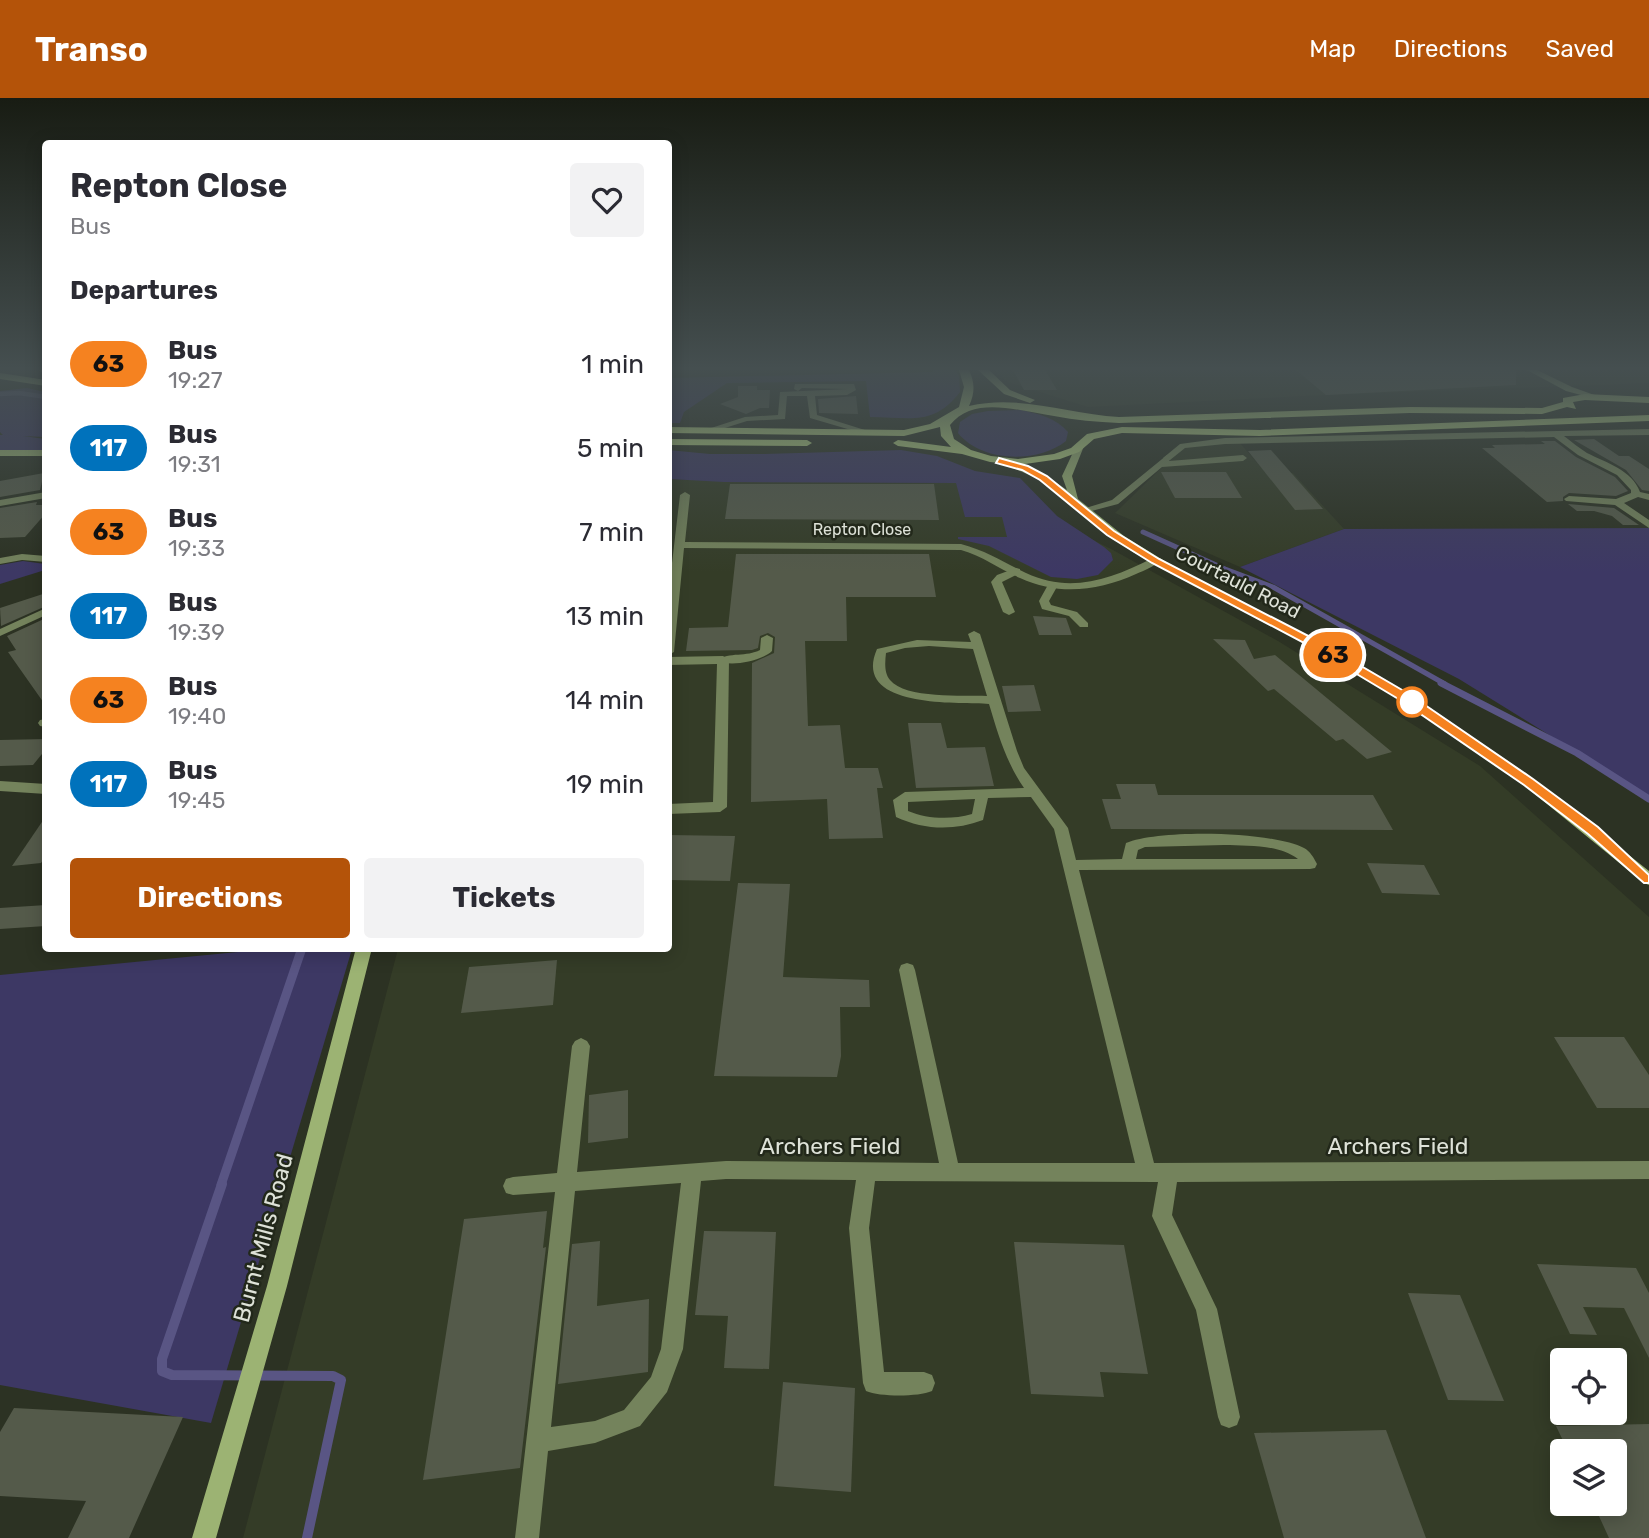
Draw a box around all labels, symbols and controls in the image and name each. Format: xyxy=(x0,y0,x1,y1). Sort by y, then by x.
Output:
text: Transo xyxy=(35,30,148,69)
text: Map xyxy=(1309,35,1356,63)
text: Directions xyxy=(1394,35,1507,63)
text: Saved xyxy=(1545,35,1614,63)
button: heart xyxy=(570,163,644,237)
text: Repton Close xyxy=(70,166,287,205)
text: Bus xyxy=(70,212,111,240)
text: Departures xyxy=(70,275,218,306)
text: Bus xyxy=(168,335,217,366)
text: 1 min xyxy=(581,349,644,380)
text: 63 xyxy=(93,350,124,378)
text: 19:27 xyxy=(168,366,223,394)
text: Bus xyxy=(168,419,217,450)
text: 5 min xyxy=(577,433,644,464)
text: 117 xyxy=(90,434,127,462)
text: 19:31 xyxy=(168,450,221,478)
text: Bus xyxy=(168,503,217,534)
text: 7 min xyxy=(579,517,644,548)
text: 63 xyxy=(93,518,124,546)
street label: Repton Close xyxy=(813,520,911,539)
text: 19:33 xyxy=(168,534,225,562)
street label: Courtauld Road xyxy=(1172,541,1304,623)
text: Bus xyxy=(168,587,217,618)
text: 13 min xyxy=(566,601,644,632)
text: 117 xyxy=(90,602,127,630)
text: 19:39 xyxy=(168,618,225,646)
line badge: 63 xyxy=(1302,632,1364,678)
text: 63 xyxy=(1317,641,1349,669)
text: Bus xyxy=(168,671,217,702)
text: 14 min xyxy=(565,685,644,716)
text: 63 xyxy=(93,686,124,714)
unlabelled marker xyxy=(1397,687,1427,717)
text: 19:40 xyxy=(168,702,226,730)
text: Bus xyxy=(168,755,217,786)
text: 19 min xyxy=(566,769,644,800)
text: 117 xyxy=(90,770,127,798)
text: 19:45 xyxy=(168,786,225,814)
button: Directions xyxy=(70,858,350,938)
button: Tickets xyxy=(364,858,644,938)
street label: Archers Field xyxy=(760,1132,900,1160)
street label: Archers Field xyxy=(1328,1132,1468,1160)
street label: Burnt Mills Road xyxy=(227,1151,299,1325)
map controls xyxy=(1550,1348,1627,1516)
button: locate xyxy=(1550,1348,1627,1425)
button: layers xyxy=(1550,1439,1627,1516)

